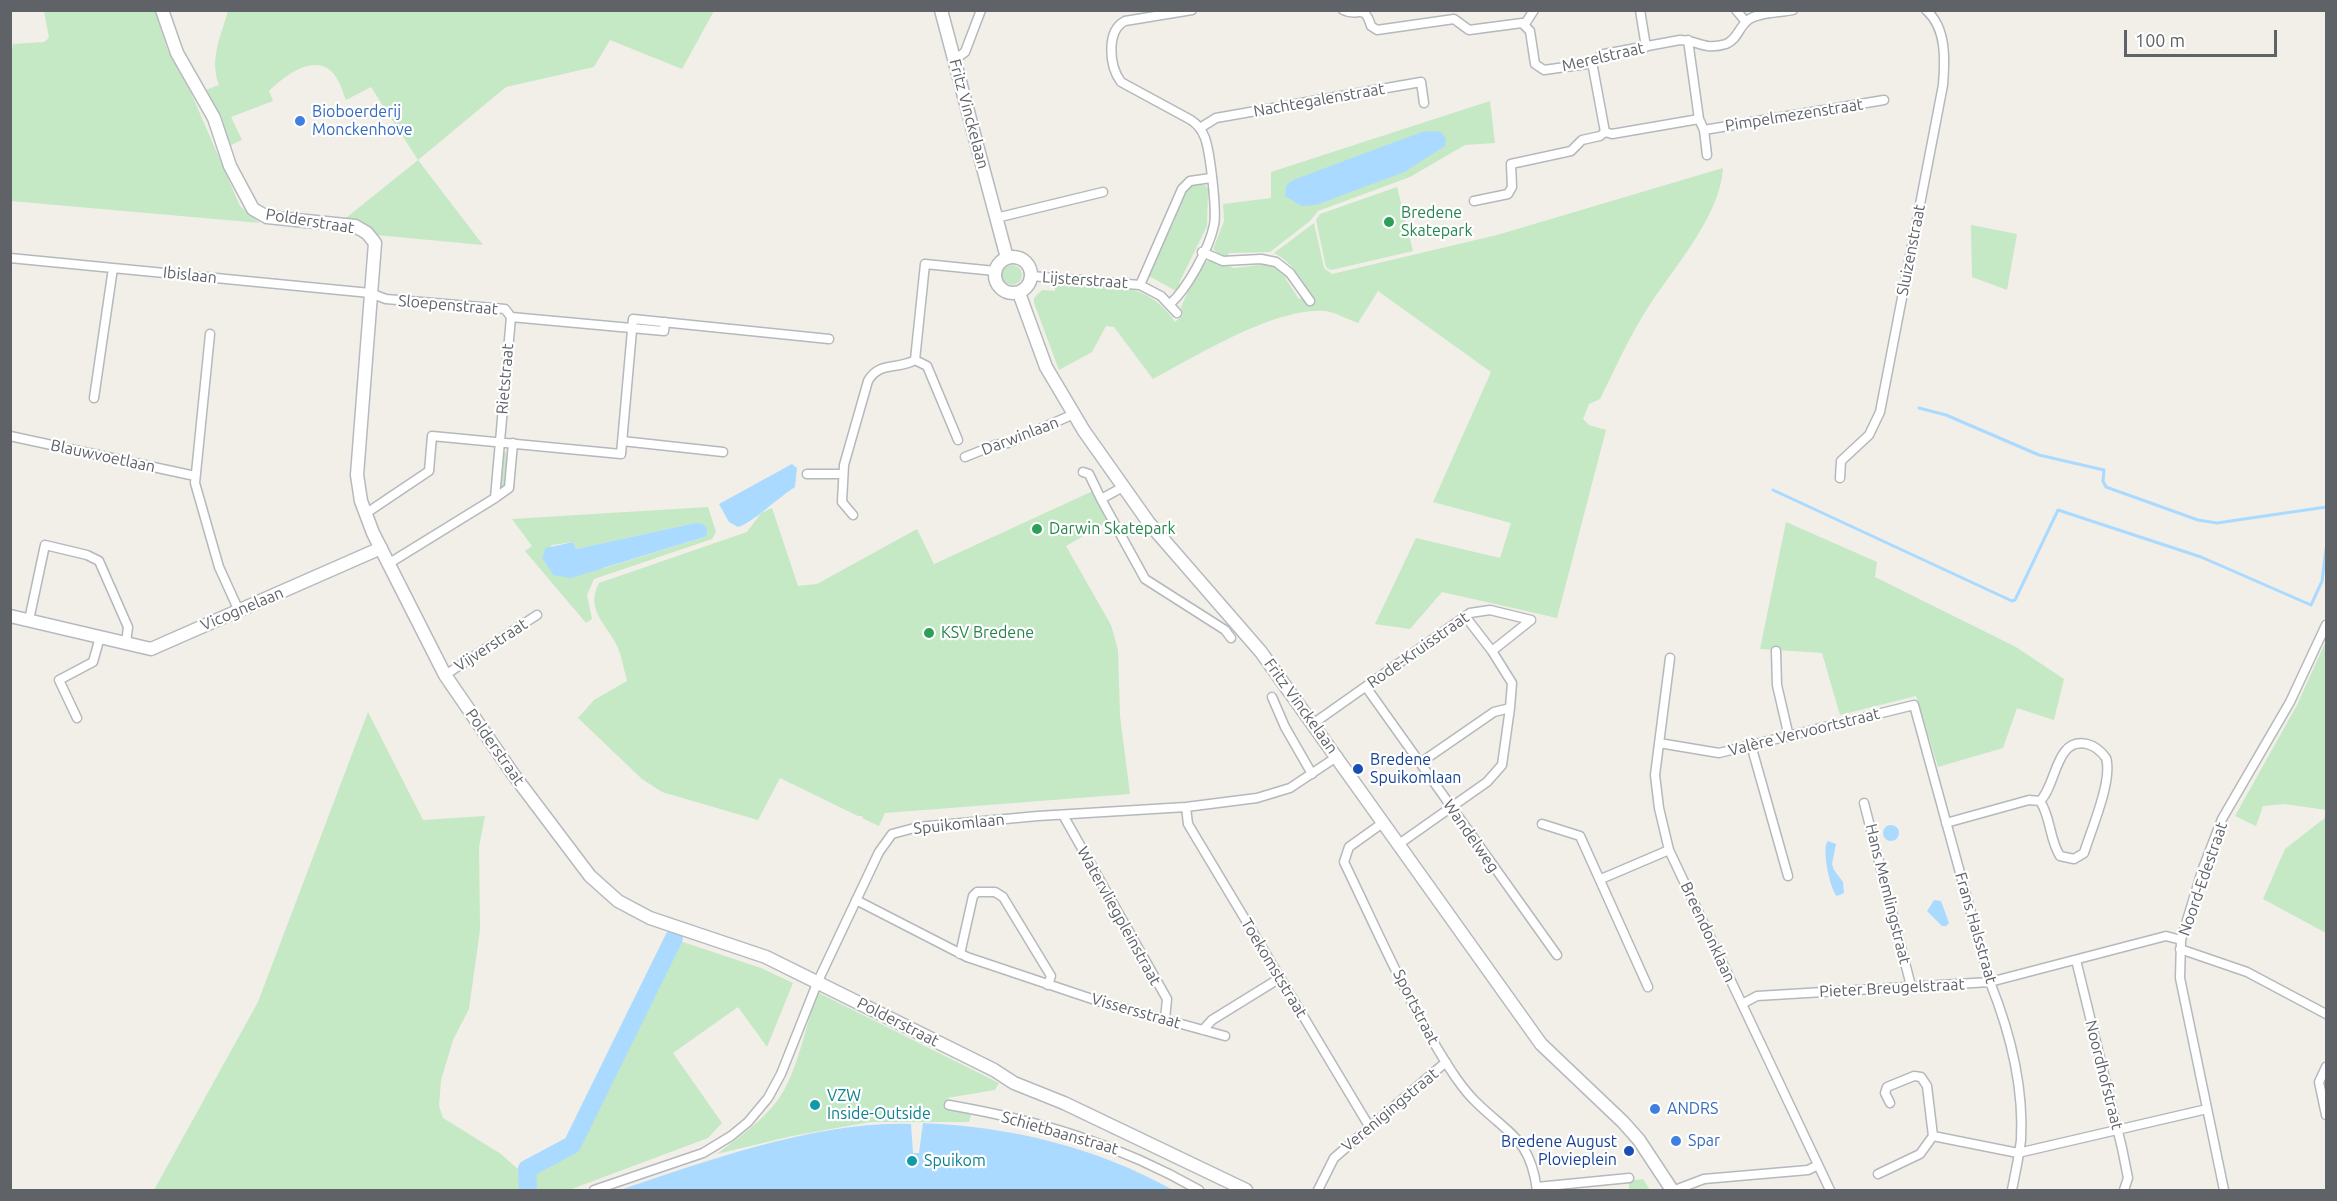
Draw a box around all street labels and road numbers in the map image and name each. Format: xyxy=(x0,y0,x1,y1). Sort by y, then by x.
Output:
street label: Merelstraat xyxy=(1560,38,1646,76)
street label: Fritz Vinckelaan xyxy=(945,57,993,171)
street label: Nachtegalenstraat xyxy=(1252,79,1386,121)
street label: Pimpelmezenstraat xyxy=(1724,95,1864,135)
street label: Sluizenstraat xyxy=(1893,203,1929,297)
street label: Polderstraat xyxy=(264,205,356,237)
street label: Ibislaan xyxy=(162,263,218,287)
street label: Lijsterstraat xyxy=(1041,267,1129,293)
street label: Sloepenstraat xyxy=(397,291,499,319)
street label: Rietstraat xyxy=(492,343,518,415)
street label: Darwinlaan xyxy=(979,412,1061,460)
street label: Blauwvoetlaan xyxy=(49,436,157,476)
street label: Vicognelaan xyxy=(198,583,286,635)
street label: Rode-Kruisstraat xyxy=(1363,608,1473,692)
street label: Vijverstraat xyxy=(451,614,531,676)
street label: Fritz Vinckelaan xyxy=(1260,655,1342,757)
street label: Valère Vervoortstraat xyxy=(1726,704,1882,760)
street label: Polderstraat xyxy=(462,705,528,789)
street label: Wandelweg xyxy=(1439,796,1503,876)
street label: Spuikomlaan xyxy=(912,810,1006,838)
street label: Noord-Edestraat xyxy=(2175,820,2231,938)
street label: Hans Memlingstraat xyxy=(1861,822,1915,966)
street label: Watervliegpleinstraat xyxy=(1073,843,1165,989)
street label: Frans Halsstraat xyxy=(1951,870,2001,986)
street label: Breendonklaan xyxy=(1676,879,1740,985)
street label: Toekomststraat xyxy=(1237,915,1311,1021)
street label: Sportstraat xyxy=(1389,966,1443,1048)
street label: Pieter Breugelstraat xyxy=(1819,975,1965,1001)
street label: Vissersstraat xyxy=(1089,989,1183,1033)
street label: Polderstraat xyxy=(854,993,942,1051)
street label: Noordhofstraat xyxy=(2081,1018,2127,1132)
street label: Verenigingstraat xyxy=(1338,1064,1442,1156)
street label: Schietbaanstraat xyxy=(999,1107,1121,1159)

